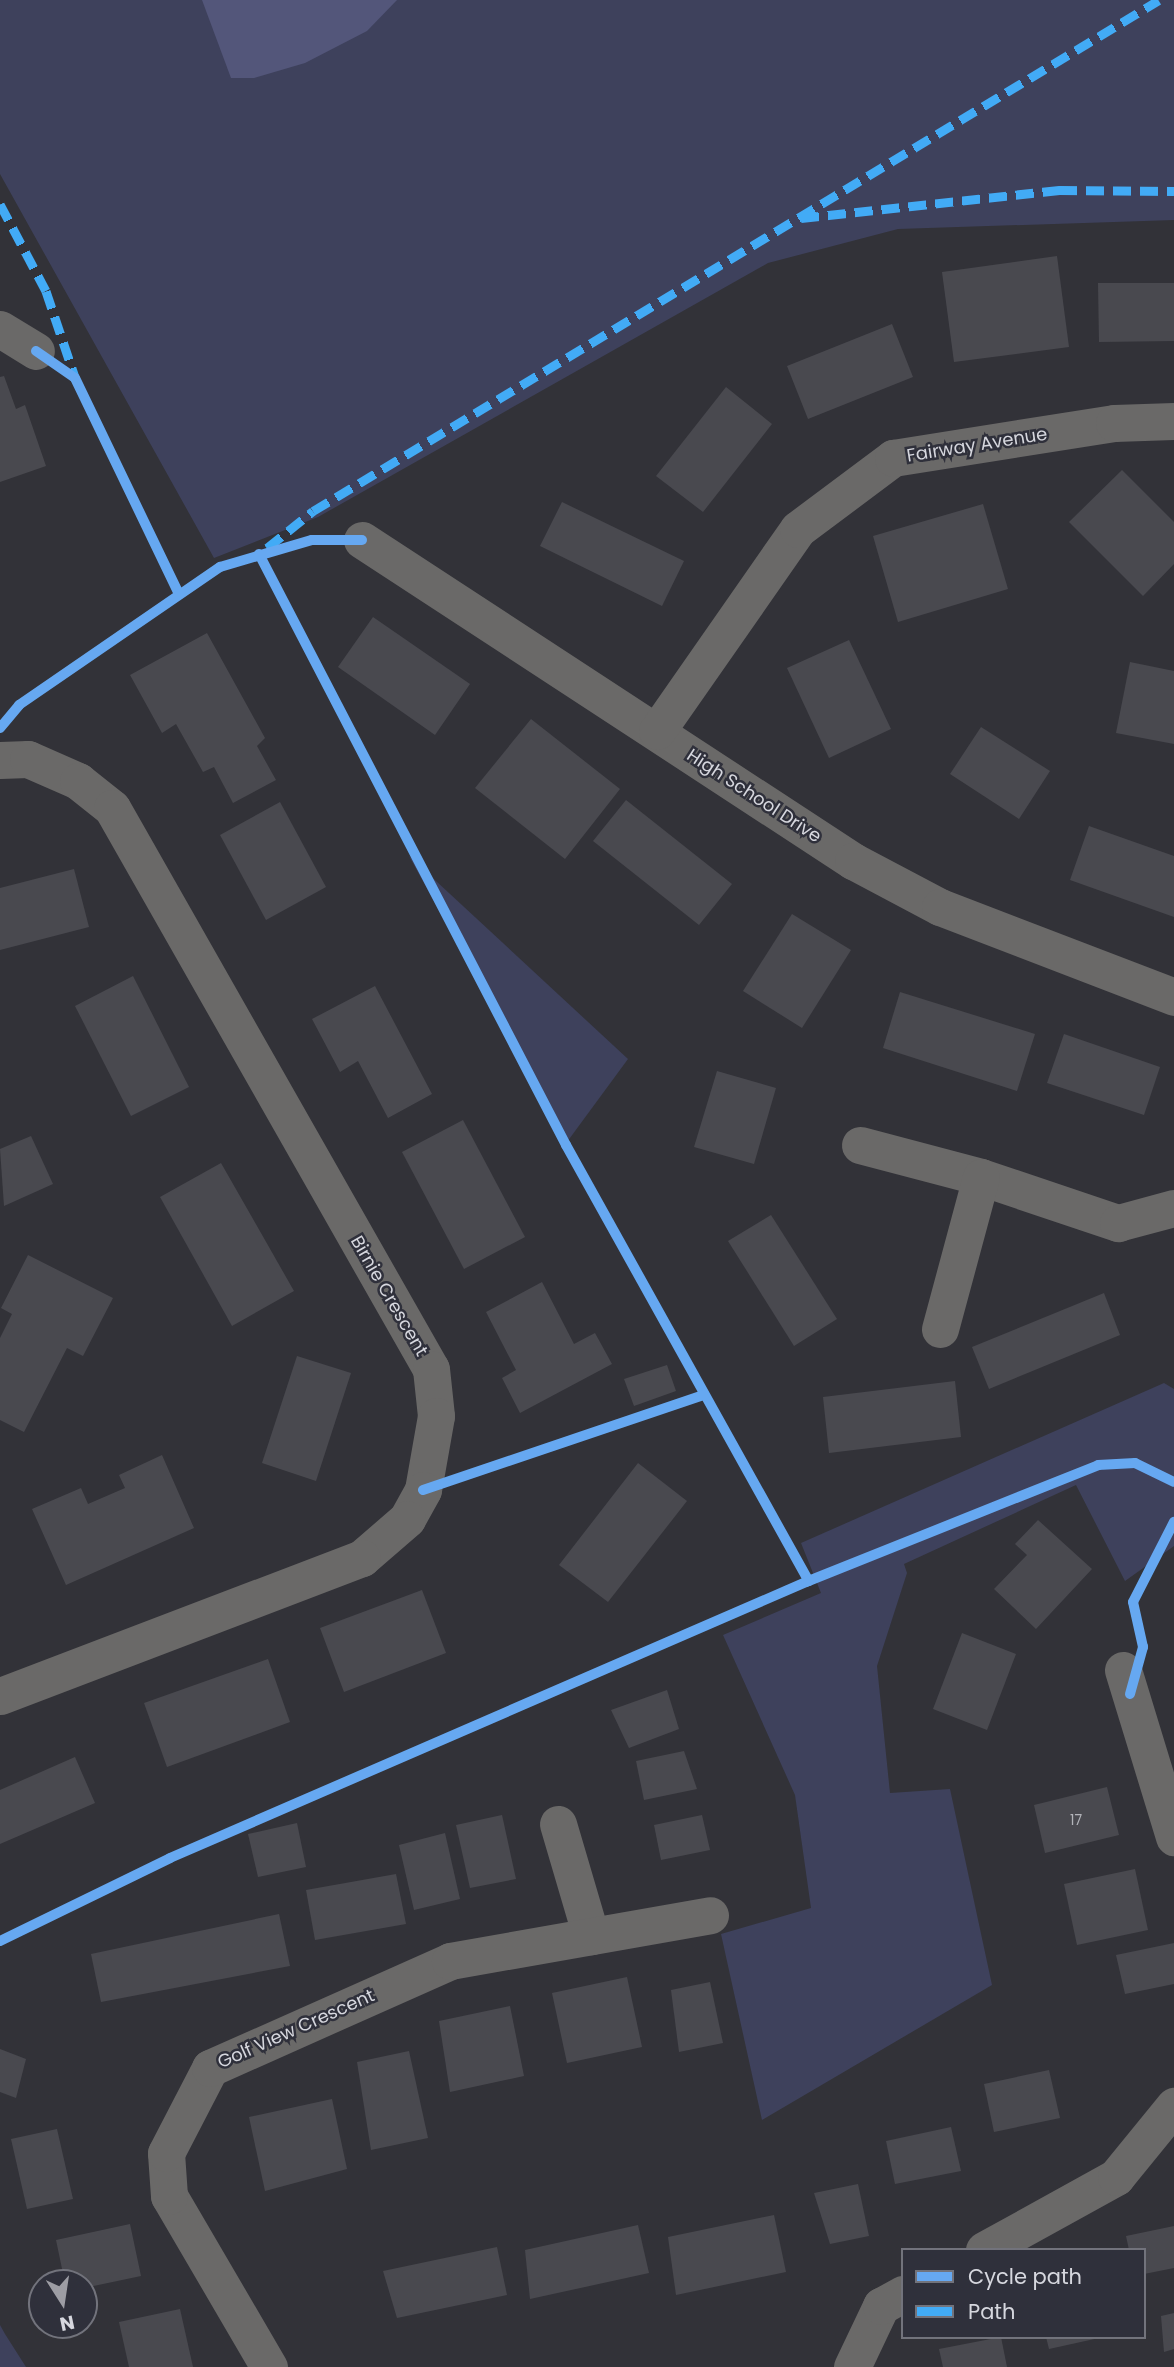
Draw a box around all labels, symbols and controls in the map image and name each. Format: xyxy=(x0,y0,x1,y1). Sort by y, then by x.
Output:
street label: Fairway Avenue xyxy=(905,423,1049,467)
street label: High School Drive xyxy=(683,745,825,847)
street label: Birnie Crescent xyxy=(346,1232,432,1360)
house number: 17 xyxy=(1070,1812,1082,1828)
street label: Golf View Crescent xyxy=(214,1985,378,2073)
legend xyxy=(901,2248,1146,2339)
text: Cycle path xyxy=(968,2262,1082,2291)
north arrow xyxy=(28,2269,98,2339)
text: Path xyxy=(968,2297,1015,2326)
text: N xyxy=(57,2308,77,2338)

